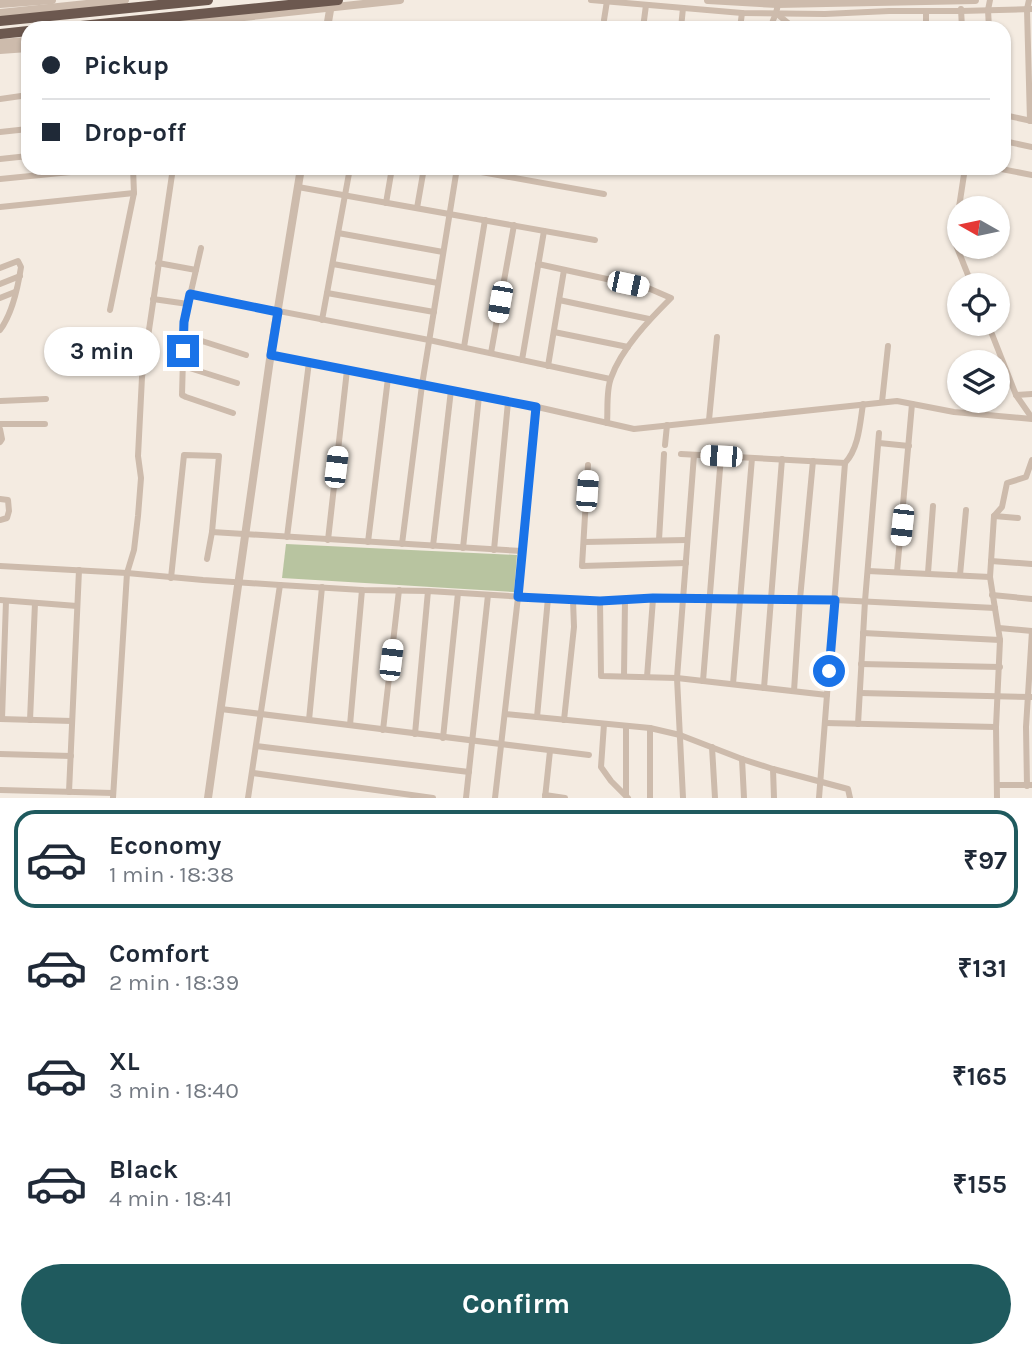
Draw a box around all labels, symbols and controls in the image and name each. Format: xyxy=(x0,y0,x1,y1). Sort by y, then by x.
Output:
text: Pickup xyxy=(84,50,169,81)
text: Drop-off xyxy=(84,117,186,148)
north arrow xyxy=(947,196,1010,259)
map controls xyxy=(947,196,1010,413)
car xyxy=(606,269,651,299)
button: locate xyxy=(947,273,1010,336)
car xyxy=(487,279,514,325)
callout: 3 min xyxy=(43,326,158,376)
route end xyxy=(167,335,199,367)
text: 3 min xyxy=(70,338,134,365)
button: layers xyxy=(947,350,1010,413)
car xyxy=(700,444,743,468)
car xyxy=(324,445,349,489)
car xyxy=(576,469,599,513)
car xyxy=(890,503,915,547)
car xyxy=(379,638,404,682)
route start xyxy=(813,655,845,687)
icon: car xyxy=(25,828,88,891)
text: Economy xyxy=(109,830,221,861)
text: ₹97 xyxy=(963,845,1007,876)
text: 1 min · 18:38 xyxy=(109,861,234,888)
icon: car xyxy=(25,936,88,999)
text: Comfort xyxy=(109,938,210,969)
text: ₹131 xyxy=(957,953,1007,984)
text: 2 min · 18:39 xyxy=(109,969,239,996)
icon: car xyxy=(25,1044,88,1107)
text: XL xyxy=(109,1046,140,1077)
text: ₹165 xyxy=(952,1061,1007,1092)
text: 3 min · 18:40 xyxy=(109,1077,239,1104)
icon: car xyxy=(25,1152,88,1215)
text: Black xyxy=(109,1154,178,1185)
text: ₹155 xyxy=(953,1169,1007,1200)
text: 4 min · 18:41 xyxy=(109,1185,232,1212)
button: Confirm xyxy=(21,1264,1011,1344)

